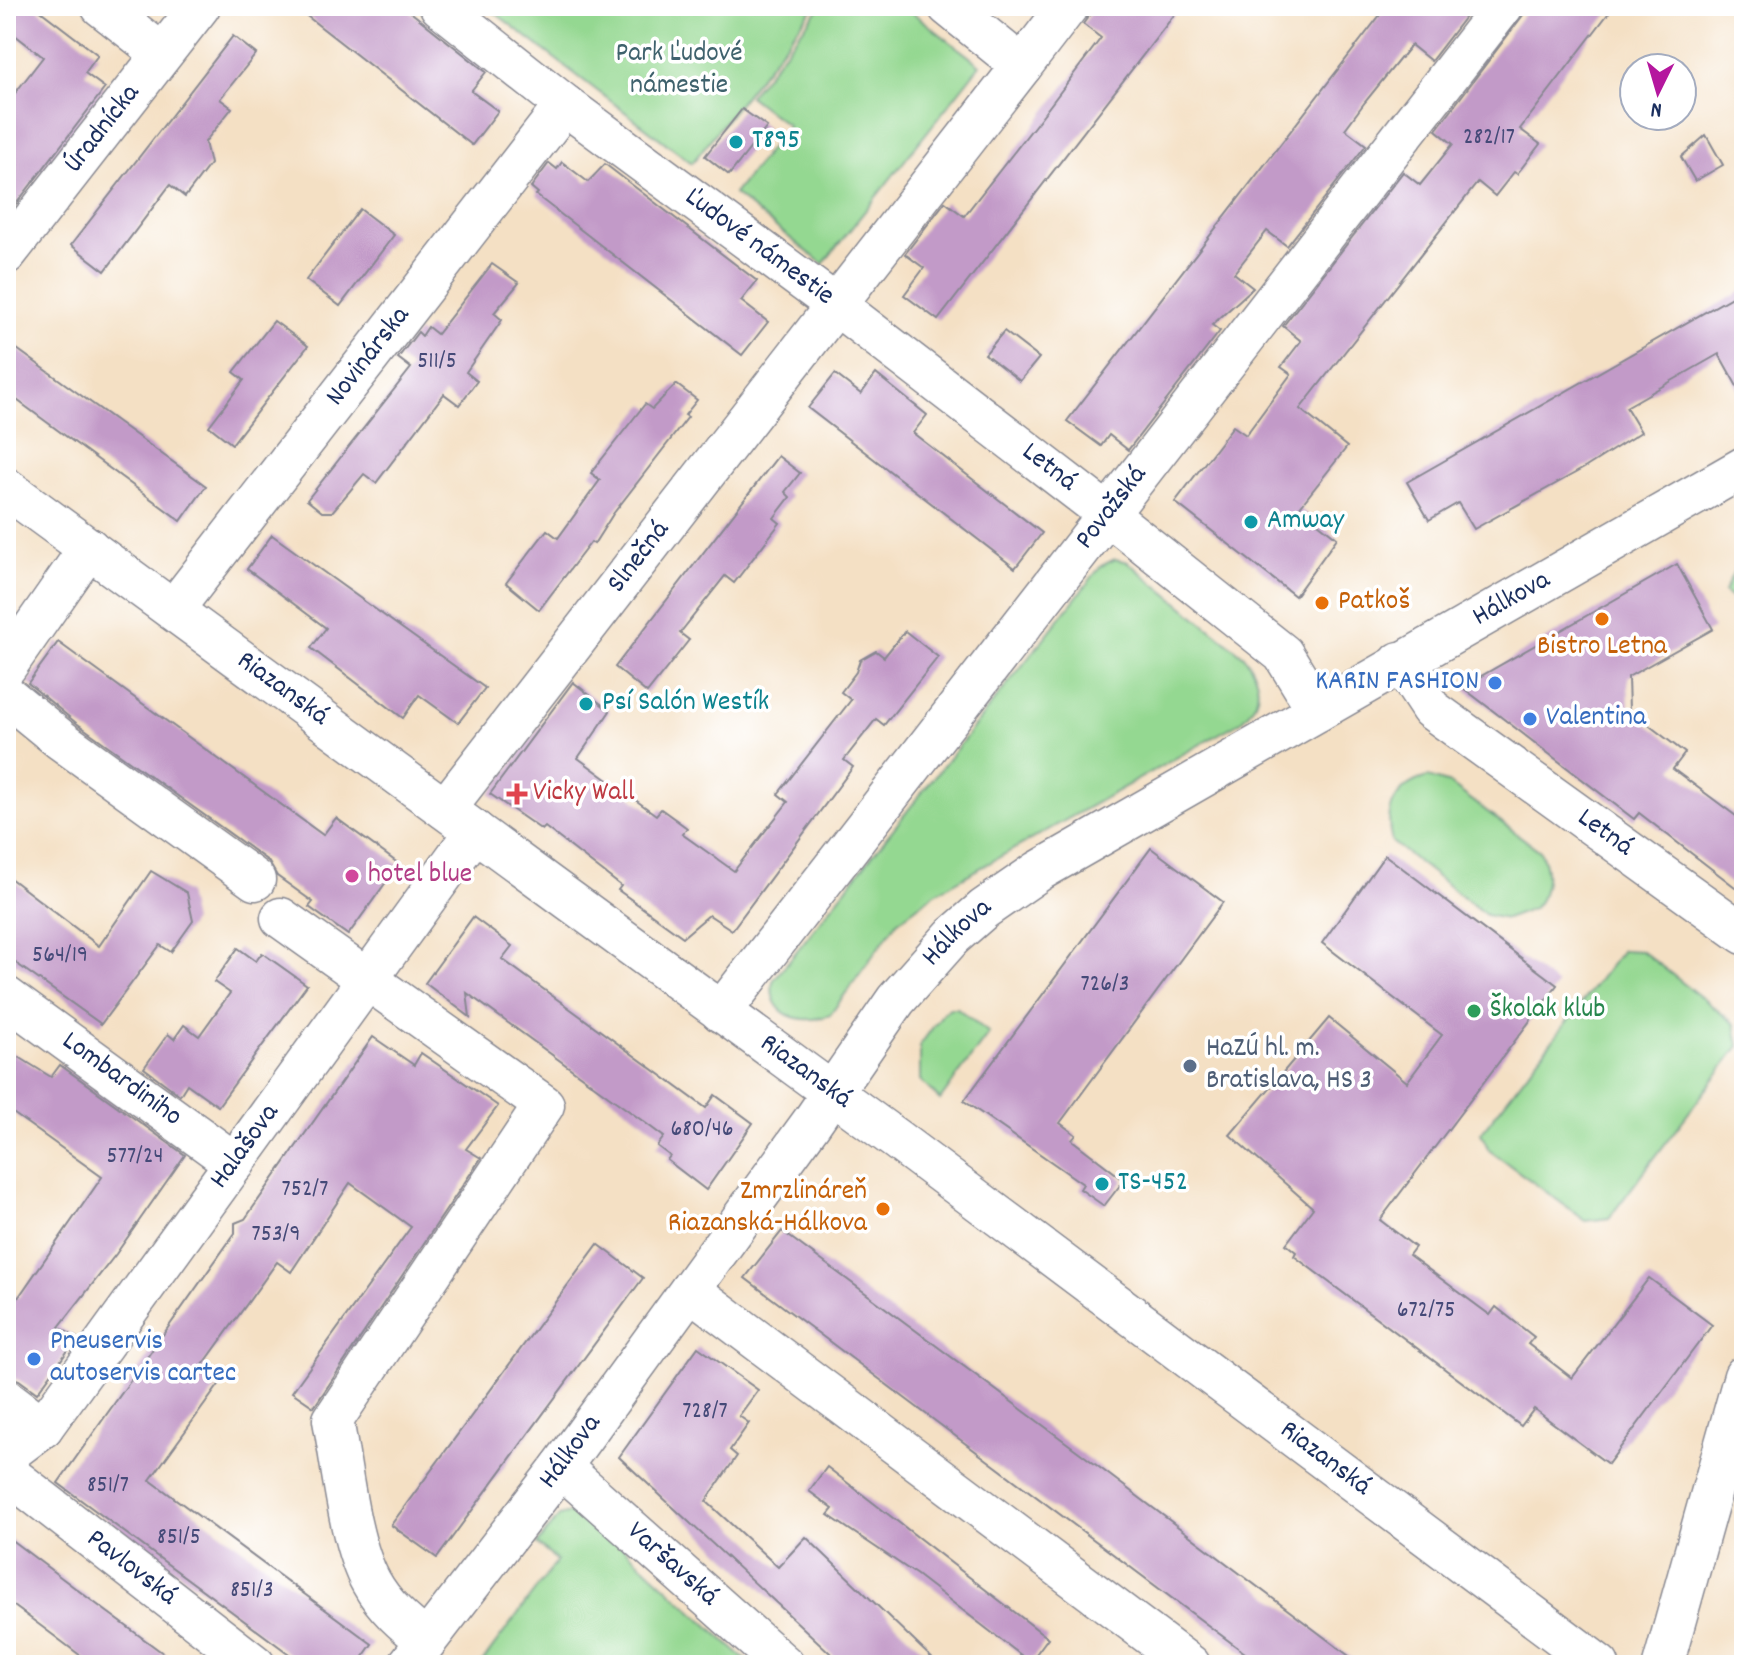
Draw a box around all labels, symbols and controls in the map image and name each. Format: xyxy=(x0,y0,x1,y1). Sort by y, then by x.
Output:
park label: Park Ľudové námestie xyxy=(616,35,742,107)
north arrow xyxy=(1618,52,1698,132)
street label: Úradnícka xyxy=(56,76,151,183)
text: N xyxy=(1650,93,1663,124)
house number: 282/17 xyxy=(1463,121,1515,155)
place label: T895 xyxy=(752,122,800,162)
marker: T895 xyxy=(727,133,745,151)
street label: Ľudové námestie xyxy=(675,179,842,317)
street label: Novinárska xyxy=(318,298,421,416)
house number: 511/5 xyxy=(417,345,457,379)
street label: Letná xyxy=(1012,434,1085,503)
street label: Považská xyxy=(1067,458,1158,559)
place label: Amway xyxy=(1267,502,1345,542)
street label: Slnečná xyxy=(599,513,681,603)
marker: Amway xyxy=(1242,513,1260,531)
street label: Hálkova xyxy=(1466,561,1559,638)
place label: Patkoš xyxy=(1338,583,1410,623)
marker: Patkoš xyxy=(1313,594,1331,612)
marker: Bistro Letna xyxy=(1593,610,1611,628)
place label: Bistro Letna xyxy=(1537,628,1668,668)
street label: Riazanská xyxy=(227,643,337,737)
place label: KARIN FASHION xyxy=(1315,663,1479,703)
marker: KARIN FASHION xyxy=(1486,674,1504,692)
place label: Psí Salón Westík xyxy=(602,684,769,724)
marker: Psí Salón Westík xyxy=(577,695,595,713)
place label: Valentina xyxy=(1546,699,1647,739)
marker: Valentina xyxy=(1521,710,1539,728)
place label: Vicky Wall xyxy=(533,774,635,814)
marker: Vicky Wall xyxy=(508,785,526,803)
street label: Letná xyxy=(1568,800,1641,868)
place label: hotel blue xyxy=(368,856,472,896)
marker: hotel blue xyxy=(343,867,361,885)
street label: Hálkova xyxy=(914,889,1002,977)
house number: 564/19 xyxy=(32,939,88,973)
house number: 726/3 xyxy=(1081,968,1129,1002)
place label: Školak klub xyxy=(1490,991,1605,1031)
marker: Školak klub xyxy=(1465,1002,1483,1020)
street label: Lombardiniho xyxy=(52,1023,190,1138)
street label: Riazanská xyxy=(750,1025,859,1120)
place label: HaZÚ hl. m. Bratislava, HS 3 xyxy=(1206,1030,1372,1102)
marker: HaZÚ hl. m. Bratislava, HS 3 xyxy=(1181,1057,1199,1075)
street label: Halašova xyxy=(201,1096,291,1198)
house number: 680/46 xyxy=(670,1113,734,1147)
house number: 577/24 xyxy=(107,1140,163,1174)
place label: TS-452 xyxy=(1118,1164,1188,1204)
house number: 752/7 xyxy=(282,1173,328,1207)
place label: Zmrzlináreň Riazanská-Hálkova xyxy=(668,1173,868,1245)
marker: TS-452 xyxy=(1093,1175,1111,1193)
marker: Zmrzlináreň Riazanská-Hálkova xyxy=(874,1200,892,1218)
house number: 753/9 xyxy=(252,1218,300,1252)
house number: 672/75 xyxy=(1397,1294,1455,1328)
place label: Pneuservis autoservis cartec xyxy=(50,1323,236,1395)
marker: Pneuservis autoservis cartec xyxy=(25,1350,43,1368)
house number: 728/7 xyxy=(682,1395,728,1429)
street label: Hálkova xyxy=(530,1406,613,1498)
street label: Riazanská xyxy=(1270,1412,1379,1508)
house number: 851/7 xyxy=(87,1469,129,1503)
street label: Varšavská xyxy=(617,1513,727,1617)
street label: Pavlovská xyxy=(77,1521,185,1617)
house number: 851/5 xyxy=(157,1521,201,1555)
house number: 851/3 xyxy=(230,1574,274,1608)

